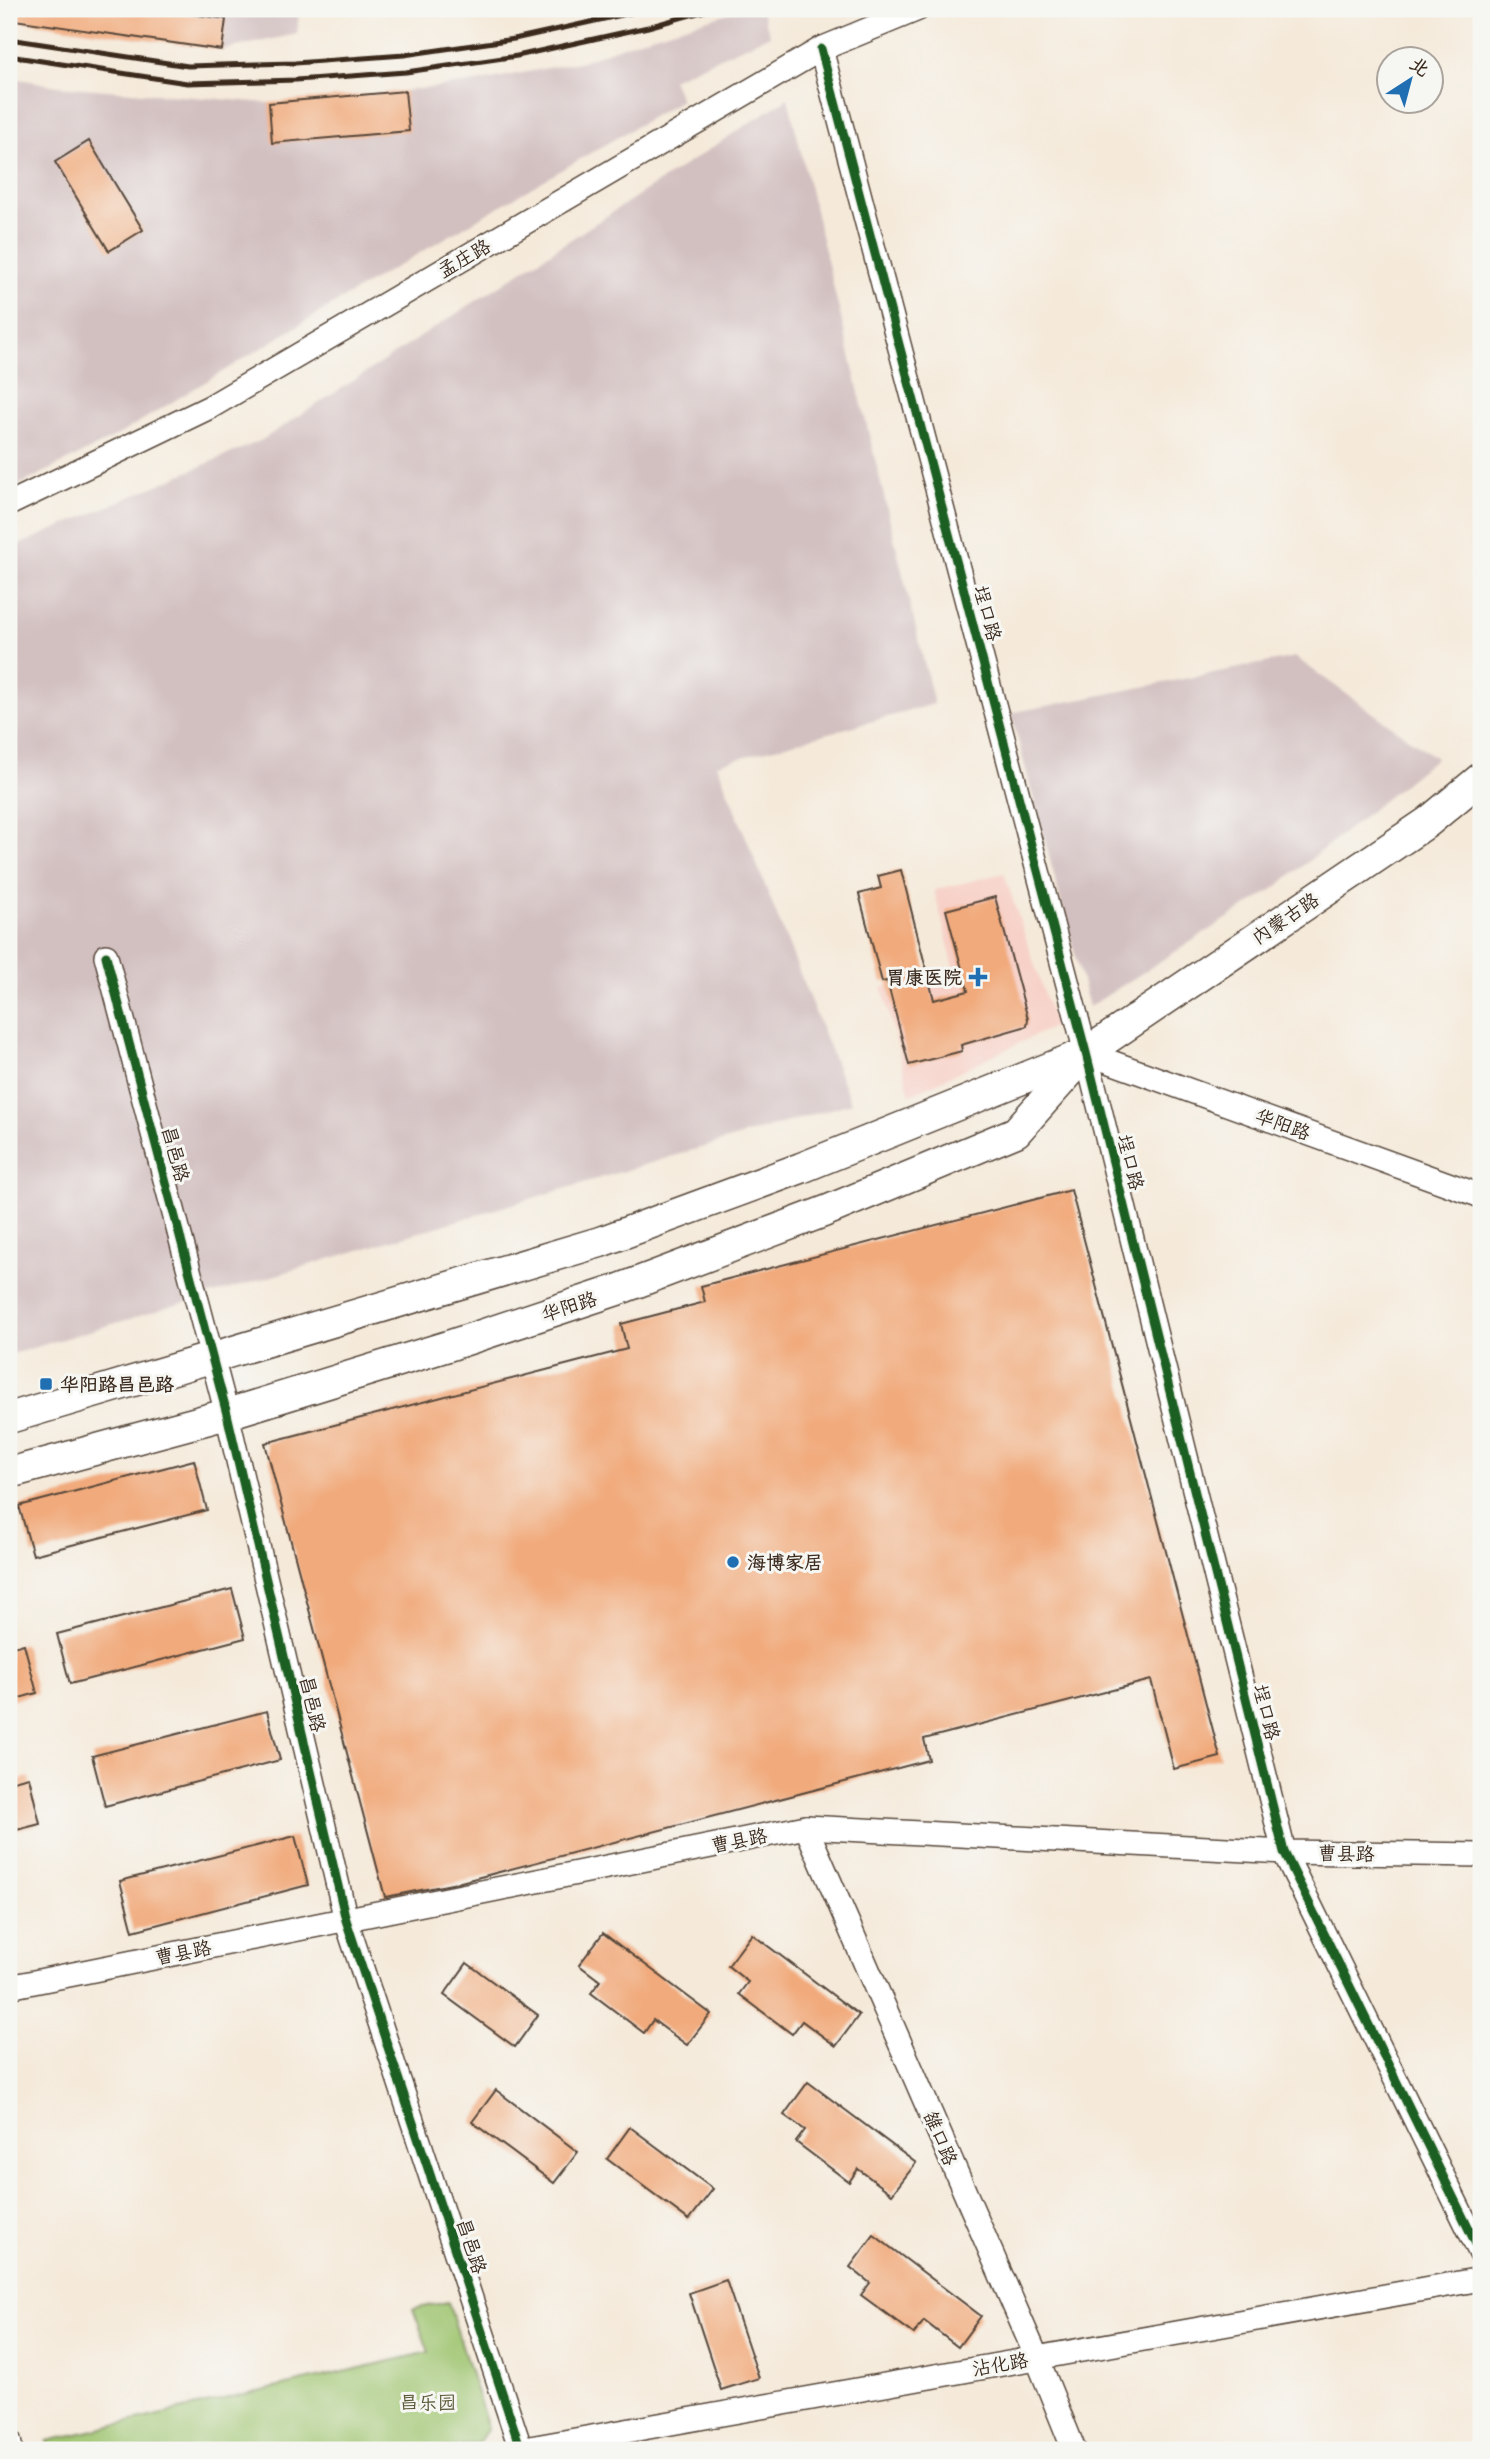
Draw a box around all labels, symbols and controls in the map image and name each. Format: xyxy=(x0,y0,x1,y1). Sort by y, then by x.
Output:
north arrow xyxy=(1374,46,1444,116)
text: 北 xyxy=(1403,54,1432,84)
street label: 孟庄路 xyxy=(435,236,496,285)
street label: 埕口路 xyxy=(966,583,1004,644)
street label: 内蒙古路 xyxy=(1248,889,1325,952)
marker: 胃康医院 xyxy=(968,967,988,987)
place label: 胃康医院 xyxy=(886,968,962,992)
street label: 华阳路 xyxy=(1251,1106,1313,1148)
street label: 昌邑路 xyxy=(154,1124,192,1185)
street label: 埕口路 xyxy=(1110,1132,1147,1193)
street label: 华阳路 xyxy=(539,1289,601,1329)
place label: 华阳路昌邑路 xyxy=(60,1375,174,1399)
marker: 华阳路昌邑路 xyxy=(38,1376,54,1392)
place label: 海博家居 xyxy=(747,1553,823,1577)
marker: 海博家居 xyxy=(725,1554,741,1570)
street label: 昌邑路 xyxy=(292,1674,328,1735)
street label: 埕口路 xyxy=(1246,1682,1283,1743)
street label: 曹县路 xyxy=(709,1826,770,1860)
street label: 曹县路 xyxy=(1317,1844,1375,1868)
street label: 曹县路 xyxy=(153,1938,214,1972)
street label: 雒口路 xyxy=(916,2108,960,2170)
street label: 昌邑路 xyxy=(449,2216,489,2278)
street label: 沾化路 xyxy=(970,2350,1031,2384)
park label: 昌乐园 xyxy=(399,2393,457,2417)

